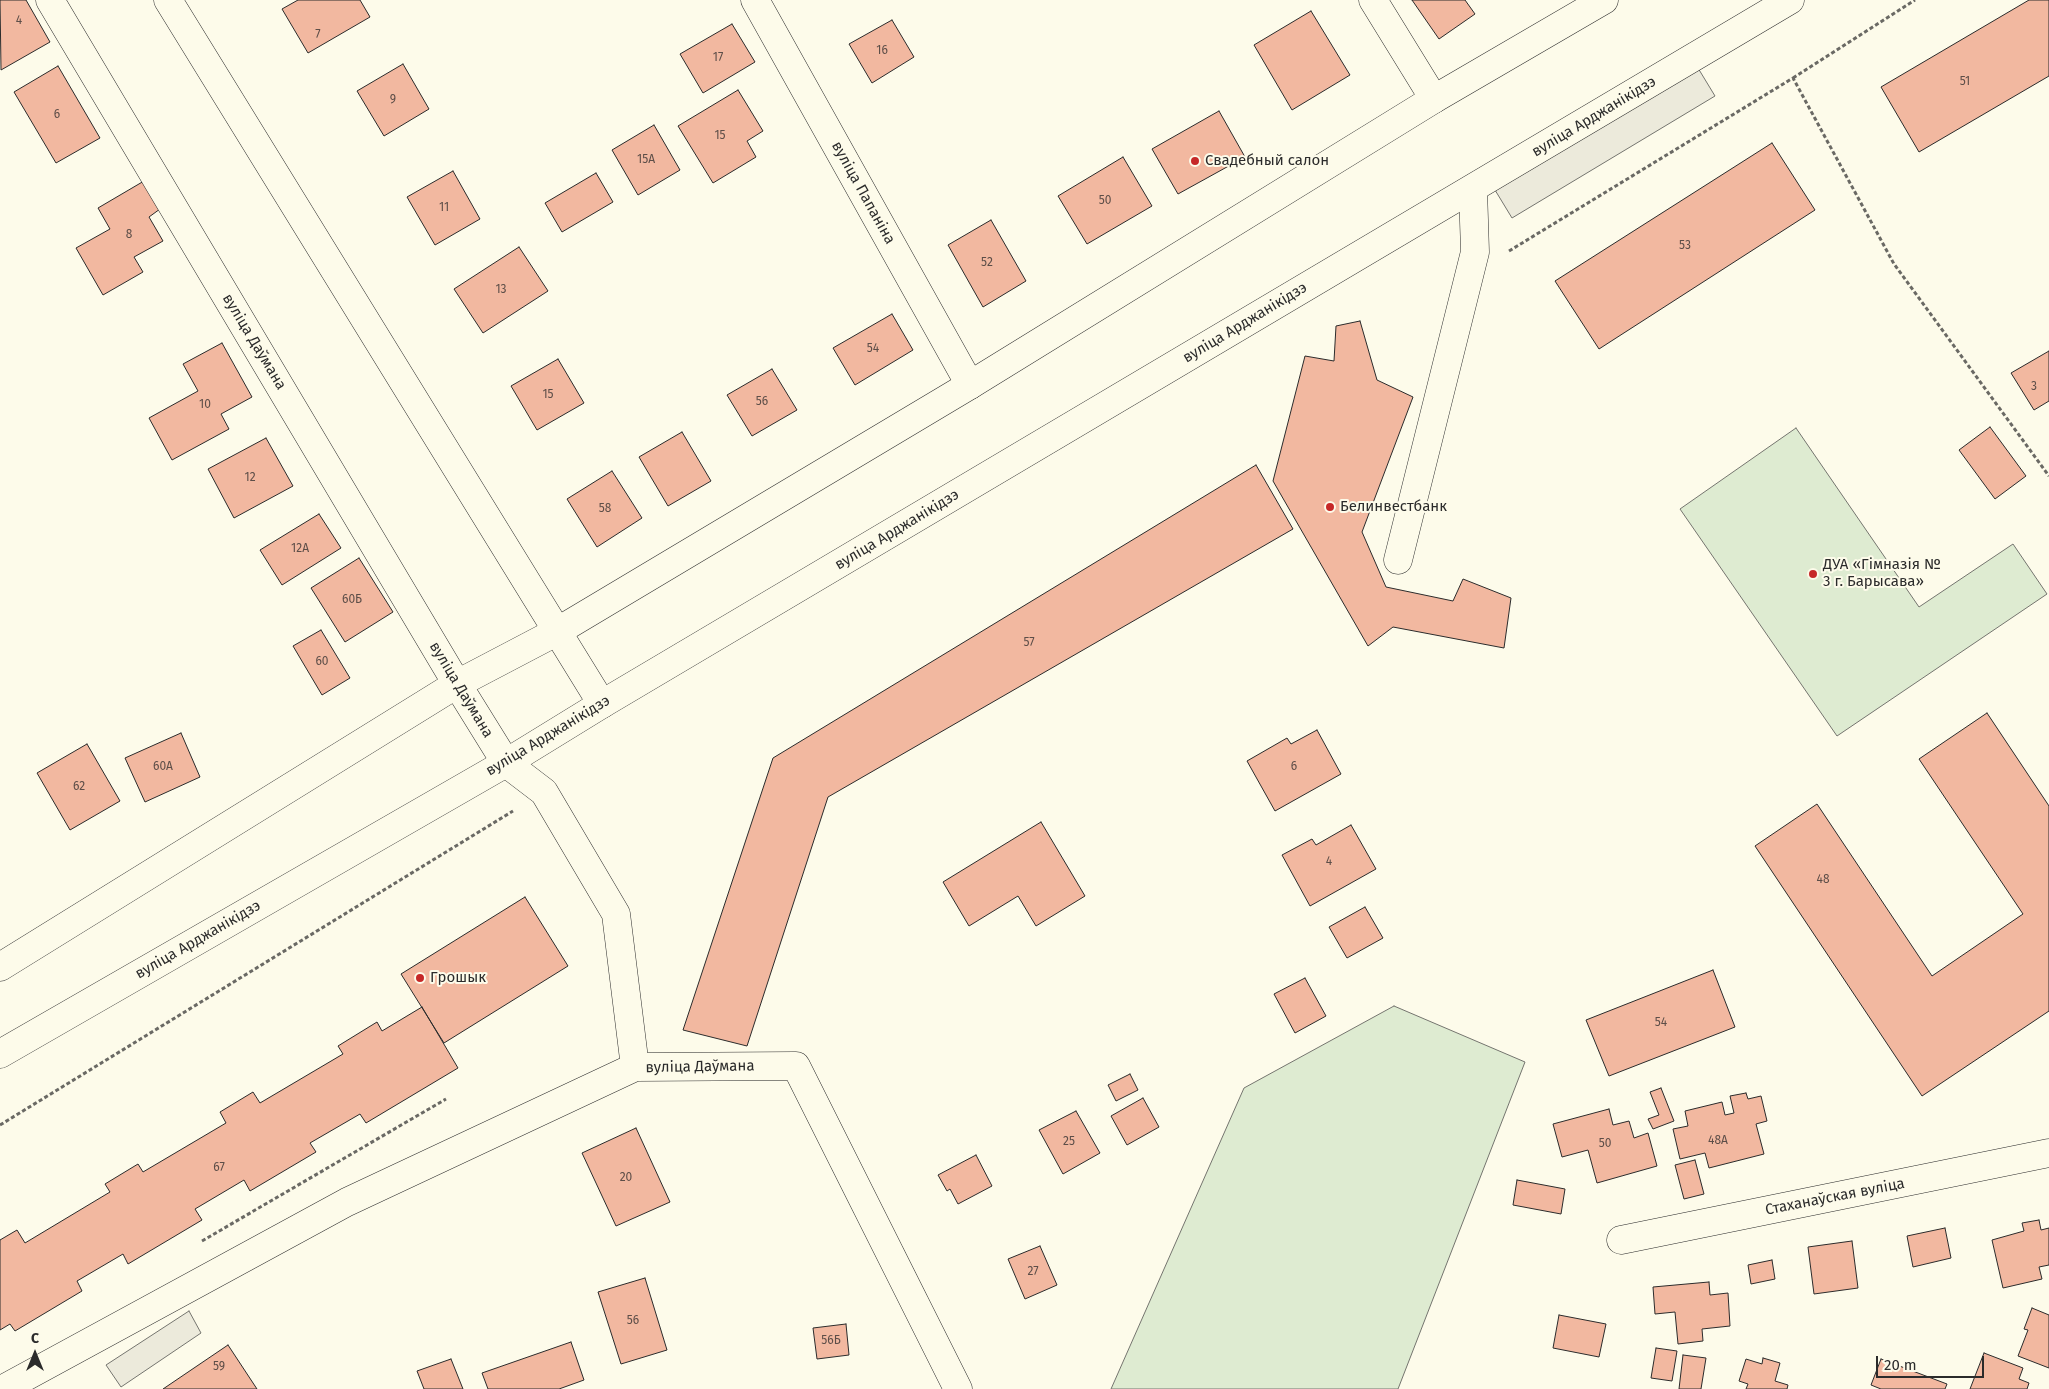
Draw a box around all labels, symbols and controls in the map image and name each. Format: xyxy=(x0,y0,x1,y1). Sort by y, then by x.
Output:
house number: 4 xyxy=(16,14,22,28)
house number: 7 xyxy=(315,28,321,42)
house number: 16 xyxy=(876,44,888,58)
house number: 17 xyxy=(713,51,723,65)
street label: вуліца Арджанікідзэ xyxy=(1529,73,1659,161)
house number: 51 xyxy=(1960,75,1970,89)
house number: 9 xyxy=(390,93,396,107)
house number: 6 xyxy=(54,108,60,122)
house number: 15 xyxy=(714,129,726,143)
street label: вуліца Папаніна xyxy=(827,138,899,248)
place label: Свадебный салон xyxy=(1205,152,1329,170)
house number: 15А xyxy=(637,153,655,167)
marker: Свадебный салон xyxy=(1189,155,1201,167)
house number: 50 xyxy=(1099,194,1111,208)
house number: 11 xyxy=(439,201,449,215)
house number: 8 xyxy=(126,228,132,242)
house number: 53 xyxy=(1679,239,1691,253)
house number: 52 xyxy=(981,256,993,270)
street label: вуліца Арджанікідзэ xyxy=(1180,279,1310,367)
house number: 13 xyxy=(495,283,507,297)
street label: вуліца Даўмана xyxy=(218,291,290,393)
house number: 54 xyxy=(867,342,879,356)
house number: 3 xyxy=(2031,380,2037,394)
house number: 15 xyxy=(542,388,554,402)
house number: 56 xyxy=(756,395,768,409)
house number: 10 xyxy=(199,398,211,412)
house number: 12 xyxy=(244,471,256,485)
street label: вуліца Арджанікідзэ xyxy=(832,486,962,574)
place label: Белинвестбанк xyxy=(1340,498,1447,516)
marker: Белинвестбанк xyxy=(1324,501,1336,513)
house number: 58 xyxy=(599,502,611,516)
house number: 12А xyxy=(291,542,309,556)
place label: ДУА «Гімназія № 3 г. Барысава» xyxy=(1823,556,1941,591)
marker: ДУА «Гімназія № 3 г. Барысава» xyxy=(1807,568,1819,580)
house number: 60Б xyxy=(342,593,362,607)
house number: 57 xyxy=(1023,636,1035,650)
street label: вуліца Даўмана xyxy=(425,639,497,741)
house number: 60 xyxy=(315,655,329,669)
street label: вуліца Арджанікідзэ xyxy=(483,692,613,780)
house number: 60А xyxy=(153,760,173,774)
house number: 6 xyxy=(1291,760,1297,774)
house number: 62 xyxy=(73,780,85,794)
house number: 4 xyxy=(1326,855,1332,869)
house number: 48 xyxy=(1817,873,1829,887)
street label: вуліца Арджанікідзэ xyxy=(132,897,264,983)
place label: Грошык xyxy=(430,969,486,987)
marker: Грошык xyxy=(414,972,426,984)
house number: 54 xyxy=(1655,1016,1667,1030)
street label: вуліца Даўмана xyxy=(645,1057,755,1077)
house number: 48А xyxy=(1708,1134,1728,1148)
house number: 25 xyxy=(1063,1135,1075,1149)
house number: 50 xyxy=(1599,1137,1611,1151)
house number: 67 xyxy=(213,1161,225,1175)
house number: 20 xyxy=(620,1171,632,1185)
street label: Стаханаўская вуліца xyxy=(1764,1175,1906,1219)
house number: 27 xyxy=(1027,1265,1039,1279)
house number: 56 xyxy=(627,1314,639,1328)
north arrow xyxy=(10,1329,60,1379)
text: С xyxy=(31,1330,39,1347)
house number: 56Б xyxy=(821,1334,841,1348)
scale bar xyxy=(1879,1346,1986,1378)
text: 20 m xyxy=(1884,1356,1917,1374)
house number: 59 xyxy=(213,1360,225,1374)

